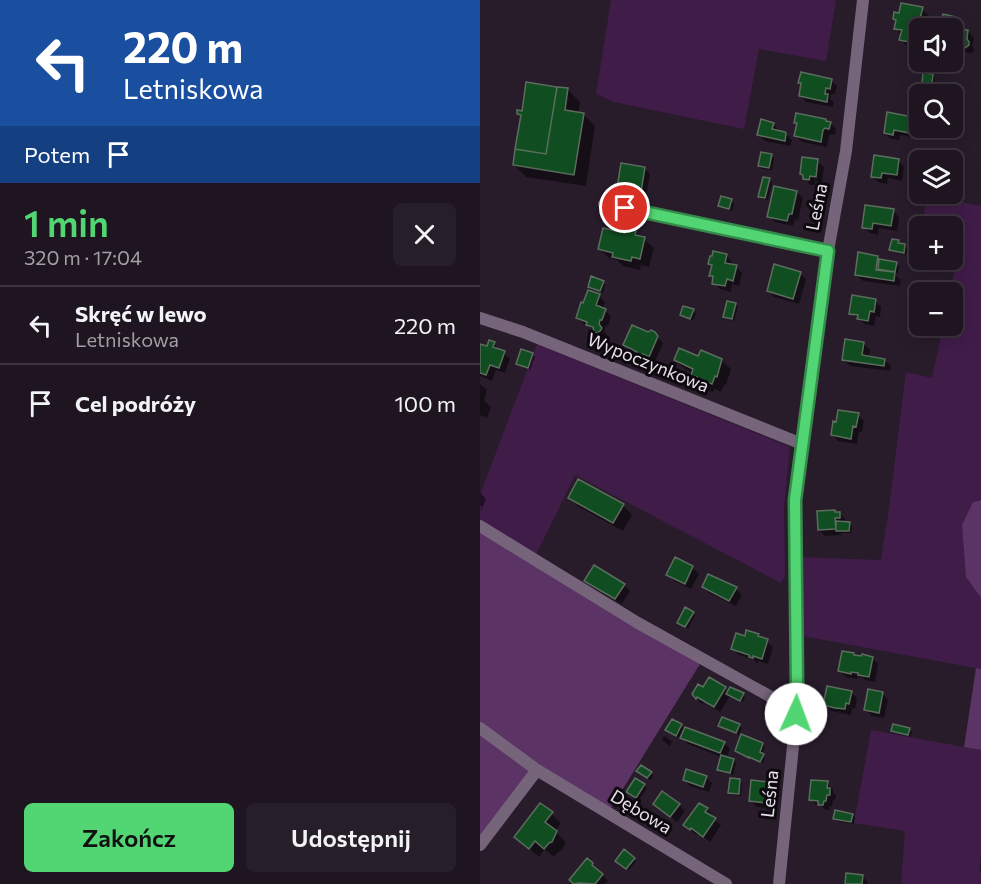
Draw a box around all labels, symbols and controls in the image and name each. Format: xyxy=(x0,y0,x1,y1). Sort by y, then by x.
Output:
map controls xyxy=(909,18,963,336)
button: sound xyxy=(909,18,963,72)
text: 220 m xyxy=(123,20,243,72)
icon: left xyxy=(24,24,102,102)
text: Letniskowa xyxy=(123,72,263,105)
button: search xyxy=(909,84,963,138)
icon: arrive xyxy=(102,138,135,171)
text: Potem xyxy=(24,141,90,168)
button: layers xyxy=(909,150,963,204)
street label: Leśna xyxy=(801,181,831,232)
pin xyxy=(599,182,650,233)
icon: arrive xyxy=(608,191,641,224)
text: 1 min xyxy=(24,200,109,244)
button: close xyxy=(393,203,456,266)
button: + xyxy=(909,216,963,270)
text: 320 m · 17:04 xyxy=(24,245,142,269)
button: − xyxy=(909,282,963,336)
text: Skręć w lewo xyxy=(75,300,207,327)
icon: left xyxy=(24,309,57,342)
text: 220 m xyxy=(394,312,456,339)
text: Letniskowa xyxy=(75,327,179,351)
street label: Wypoczynkowa xyxy=(584,328,712,397)
icon: arrive xyxy=(24,387,57,420)
text: Cel podróży xyxy=(75,390,196,417)
text: 100 m xyxy=(394,390,456,417)
position arrow xyxy=(764,682,828,746)
street label: Leśna xyxy=(756,769,782,819)
street label: Dębowa xyxy=(607,784,676,838)
button: Zakończ xyxy=(24,803,234,872)
button: Udostępnij xyxy=(246,803,456,872)

